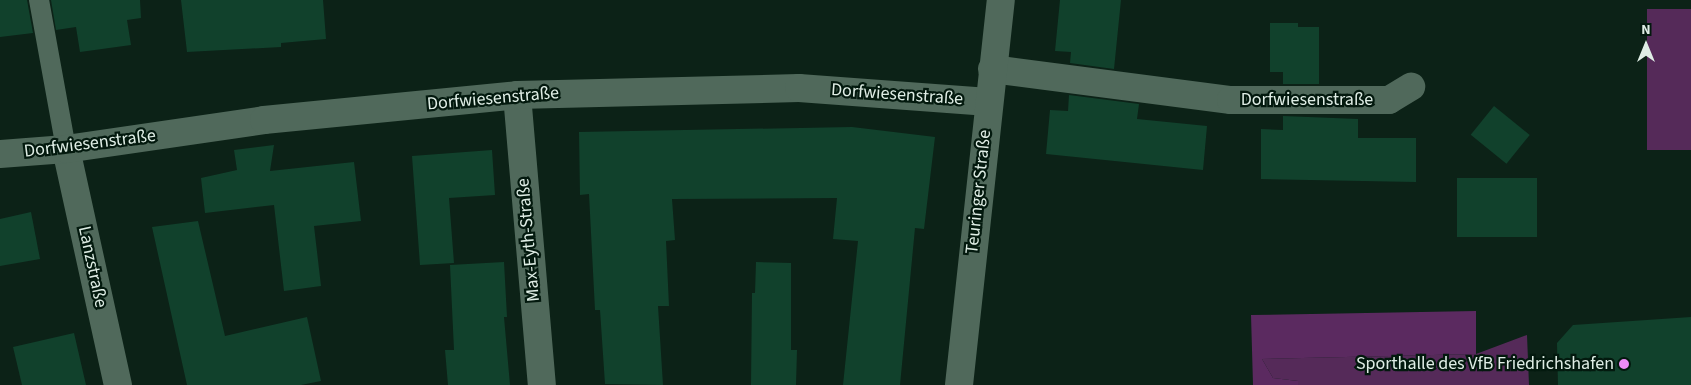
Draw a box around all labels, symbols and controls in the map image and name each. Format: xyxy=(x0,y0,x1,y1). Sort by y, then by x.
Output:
north arrow xyxy=(1621,20,1671,70)
text: N xyxy=(1641,20,1651,40)
street label: Dorfwiesenstraße xyxy=(830,80,964,110)
street label: Dorfwiesenstraße xyxy=(426,82,560,116)
street label: Dorfwiesenstraße xyxy=(1241,89,1373,111)
street label: Dorfwiesenstraße xyxy=(23,125,157,163)
street label: Teuringer Straße xyxy=(962,129,996,255)
street label: Max-Eyth-Straße xyxy=(513,177,545,303)
street label: Lanzstraße xyxy=(73,224,111,310)
place label: Sporthalle des VfB Friedrichshafen xyxy=(1356,353,1614,375)
marker: Sporthalle des VfB Friedrichshafen xyxy=(1618,358,1630,370)

